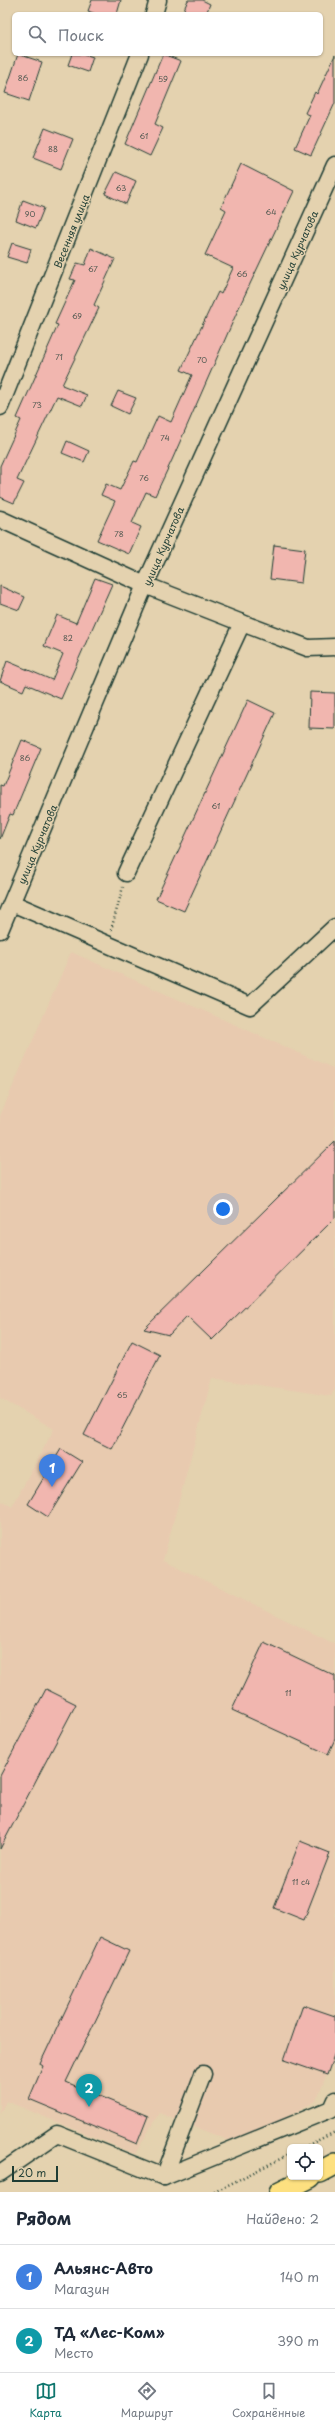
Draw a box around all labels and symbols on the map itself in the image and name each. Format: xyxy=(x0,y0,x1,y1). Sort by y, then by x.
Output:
house number: 86 xyxy=(18,72,29,84)
house number: 59 xyxy=(158,73,168,85)
house number: 61 xyxy=(140,130,149,142)
house number: 88 xyxy=(48,143,58,155)
house number: 63 xyxy=(116,182,126,194)
street label: Весенняя улица xyxy=(49,191,93,270)
house number: 64 xyxy=(266,206,276,218)
street label: улица Курчатова xyxy=(273,207,322,292)
house number: 90 xyxy=(25,208,35,220)
house number: 67 xyxy=(88,263,98,275)
house number: 66 xyxy=(236,268,248,280)
house number: 69 xyxy=(72,310,82,322)
house number: 71 xyxy=(55,351,63,363)
house number: 70 xyxy=(197,354,207,366)
house number: 73 xyxy=(32,399,42,411)
house number: 74 xyxy=(160,432,170,444)
house number: 76 xyxy=(139,472,149,484)
street label: улица Курчатова xyxy=(139,503,188,588)
house number: 78 xyxy=(114,528,124,540)
house number: 82 xyxy=(63,632,73,644)
house number: 86 xyxy=(20,752,31,764)
house number: 61 xyxy=(212,800,221,812)
street label: улица Курчатова xyxy=(13,801,62,887)
your location xyxy=(213,1199,233,1219)
house number: 65 xyxy=(117,1389,127,1401)
pin: 1 xyxy=(39,1454,65,1487)
house number: 11 xyxy=(285,1687,291,1699)
house number: 11 с4 xyxy=(292,1876,310,1888)
pin: 2 xyxy=(76,2074,102,2107)
scale bar xyxy=(12,2164,58,2183)

